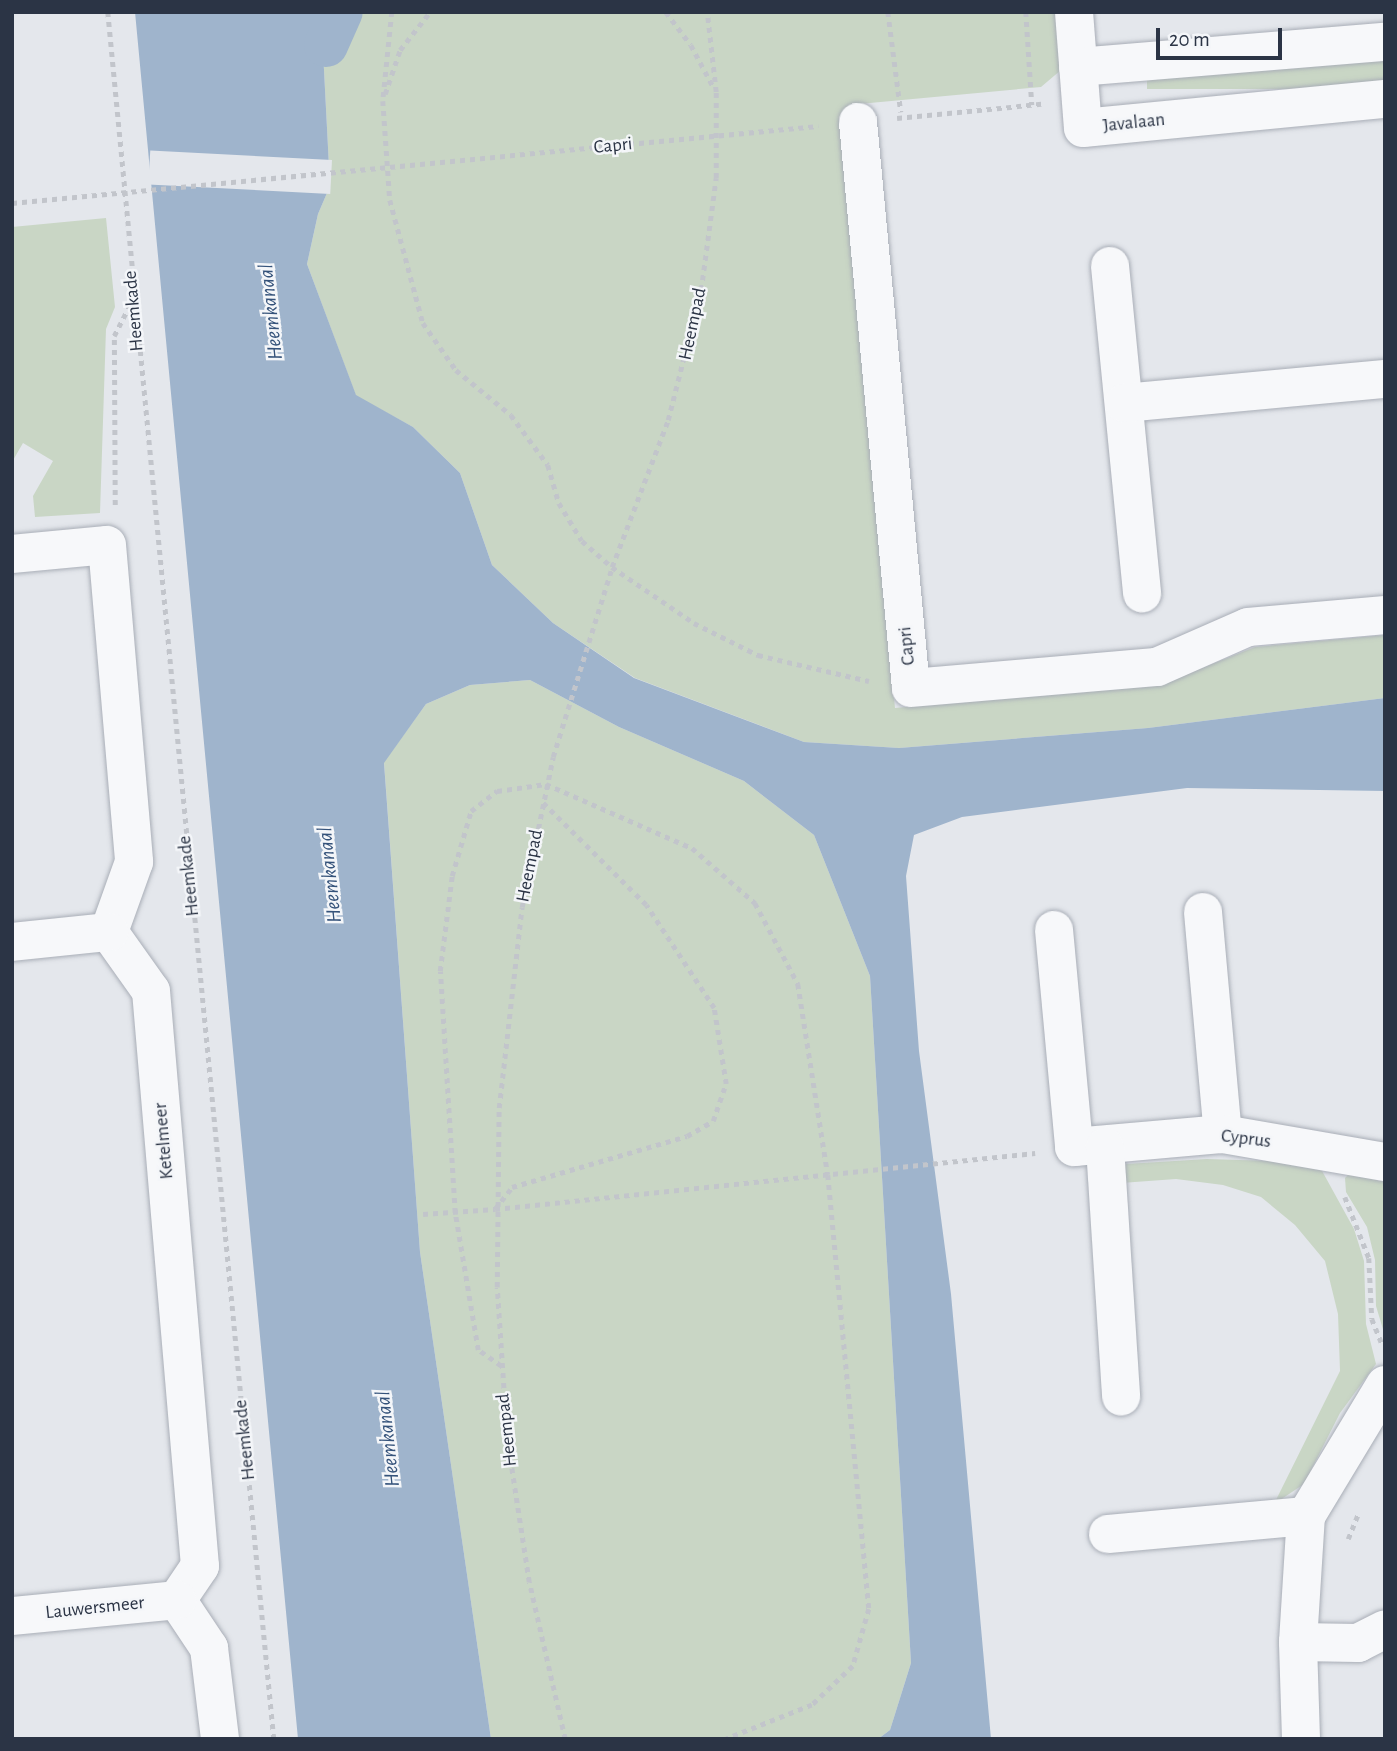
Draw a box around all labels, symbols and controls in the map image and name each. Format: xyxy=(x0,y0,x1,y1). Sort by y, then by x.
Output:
scale bar xyxy=(1159,14,1285,58)
text: 20 m xyxy=(1169,29,1210,50)
street label: Javalaan xyxy=(1102,108,1166,138)
street label: Capri xyxy=(592,133,634,159)
water label: Heemkanaal xyxy=(253,263,289,361)
street label: Heemkade xyxy=(119,270,149,352)
street label: Heempad xyxy=(674,286,712,362)
street label: Capri xyxy=(894,625,920,667)
water label: Heemkanaal xyxy=(312,826,348,924)
street label: Heempad xyxy=(512,828,548,904)
street label: Heemkade xyxy=(173,835,205,917)
street label: Ketelmeer xyxy=(149,1102,179,1180)
street label: Cyprus xyxy=(1220,1125,1272,1153)
water label: Heemkanaal xyxy=(370,1390,406,1488)
street label: Heempad xyxy=(492,1392,522,1468)
street label: Heemkade xyxy=(229,1399,261,1481)
street label: Lauwersmeer xyxy=(44,1591,146,1625)

